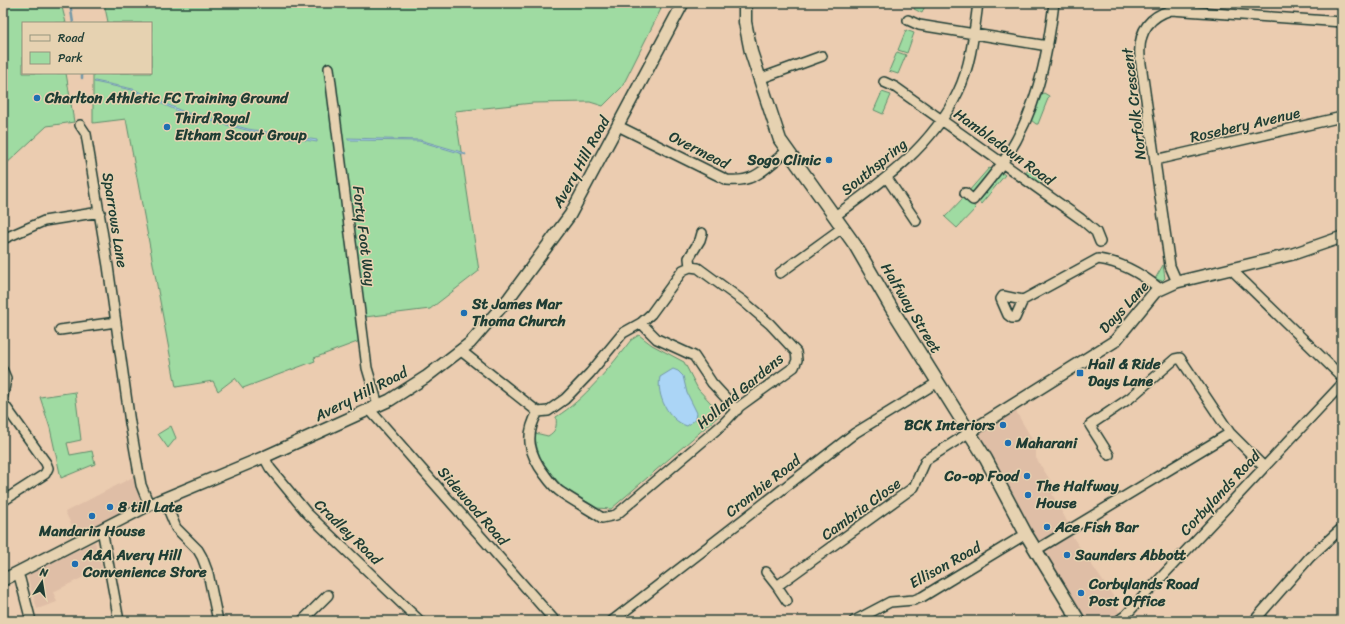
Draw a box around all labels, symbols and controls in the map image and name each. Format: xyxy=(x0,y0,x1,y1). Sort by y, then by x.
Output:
legend xyxy=(22,22,152,74)
text: Road xyxy=(58,27,85,49)
street label: Norfolk Crescent xyxy=(1114,46,1154,161)
text: Park xyxy=(58,47,83,69)
place label: Charlton Athletic FC Training Ground xyxy=(44,85,289,111)
marker: Charlton Athletic FC Training Ground xyxy=(32,93,42,103)
street label: Rosebery Avenue xyxy=(1187,100,1303,150)
street label: Hambledown Road xyxy=(948,101,1061,193)
place label: Third Royal Eltham Scout Group xyxy=(175,105,307,148)
street label: Avery Hill Road xyxy=(545,110,617,214)
marker: Third Royal Eltham Scout Group xyxy=(162,122,172,132)
street label: Overmead xyxy=(664,124,735,177)
street label: Southspring xyxy=(835,132,913,202)
place label: Sogo Clinic xyxy=(746,147,822,173)
marker: Sogo Clinic xyxy=(824,155,834,165)
street label: Sparrows Lane xyxy=(95,170,135,270)
street label: Forty Foot Way xyxy=(345,184,383,288)
street label: Halfway Street xyxy=(874,258,949,359)
street label: Days Lane xyxy=(1092,274,1156,340)
place label: St James Mar Thoma Church xyxy=(471,291,566,334)
marker: St James Mar Thoma Church xyxy=(459,308,469,318)
street label: Holland Gardens xyxy=(690,346,790,436)
place label: Hail & Ride Days Lane xyxy=(1087,351,1161,394)
street label: Avery Hill Road xyxy=(309,359,413,429)
marker: Hail & Ride Days Lane xyxy=(1075,368,1085,378)
place label: BCK Interiors xyxy=(904,412,996,438)
marker: BCK Interiors xyxy=(998,420,1008,430)
place label: Maharani xyxy=(1015,430,1078,456)
marker: Maharani xyxy=(1003,438,1013,448)
street label: Corbylands Road xyxy=(1173,443,1268,542)
street label: Crombie Road xyxy=(719,447,807,524)
street label: Sidewood Road xyxy=(431,460,516,553)
place label: Co-op Food xyxy=(943,463,1020,489)
street label: Cambria Close xyxy=(815,471,907,547)
marker: Co-op Food xyxy=(1022,471,1032,481)
place label: The Halfway House xyxy=(1035,473,1120,516)
marker: The Halfway House xyxy=(1023,490,1033,500)
street label: Cradley Road xyxy=(308,493,389,572)
place label: 8 till Late xyxy=(117,494,183,520)
marker: 8 till Late xyxy=(105,502,115,512)
marker: Mandarin House xyxy=(87,511,97,521)
place label: Ace Fish Bar xyxy=(1054,514,1140,540)
place label: Mandarin House xyxy=(38,518,146,544)
marker: Ace Fish Bar xyxy=(1042,522,1052,532)
street label: Ellison Road xyxy=(904,534,987,595)
place label: A&A Avery Hill Convenience Store xyxy=(82,542,207,585)
place label: Saunders Abbott xyxy=(1074,542,1187,568)
marker: Saunders Abbott xyxy=(1062,550,1072,560)
marker: A&A Avery Hill Convenience Store xyxy=(70,559,80,569)
north arrow xyxy=(22,562,62,602)
text: N xyxy=(37,562,50,583)
place label: Corbylands Road Post Office xyxy=(1088,571,1199,614)
marker: Corbylands Road Post Office xyxy=(1076,588,1086,598)

